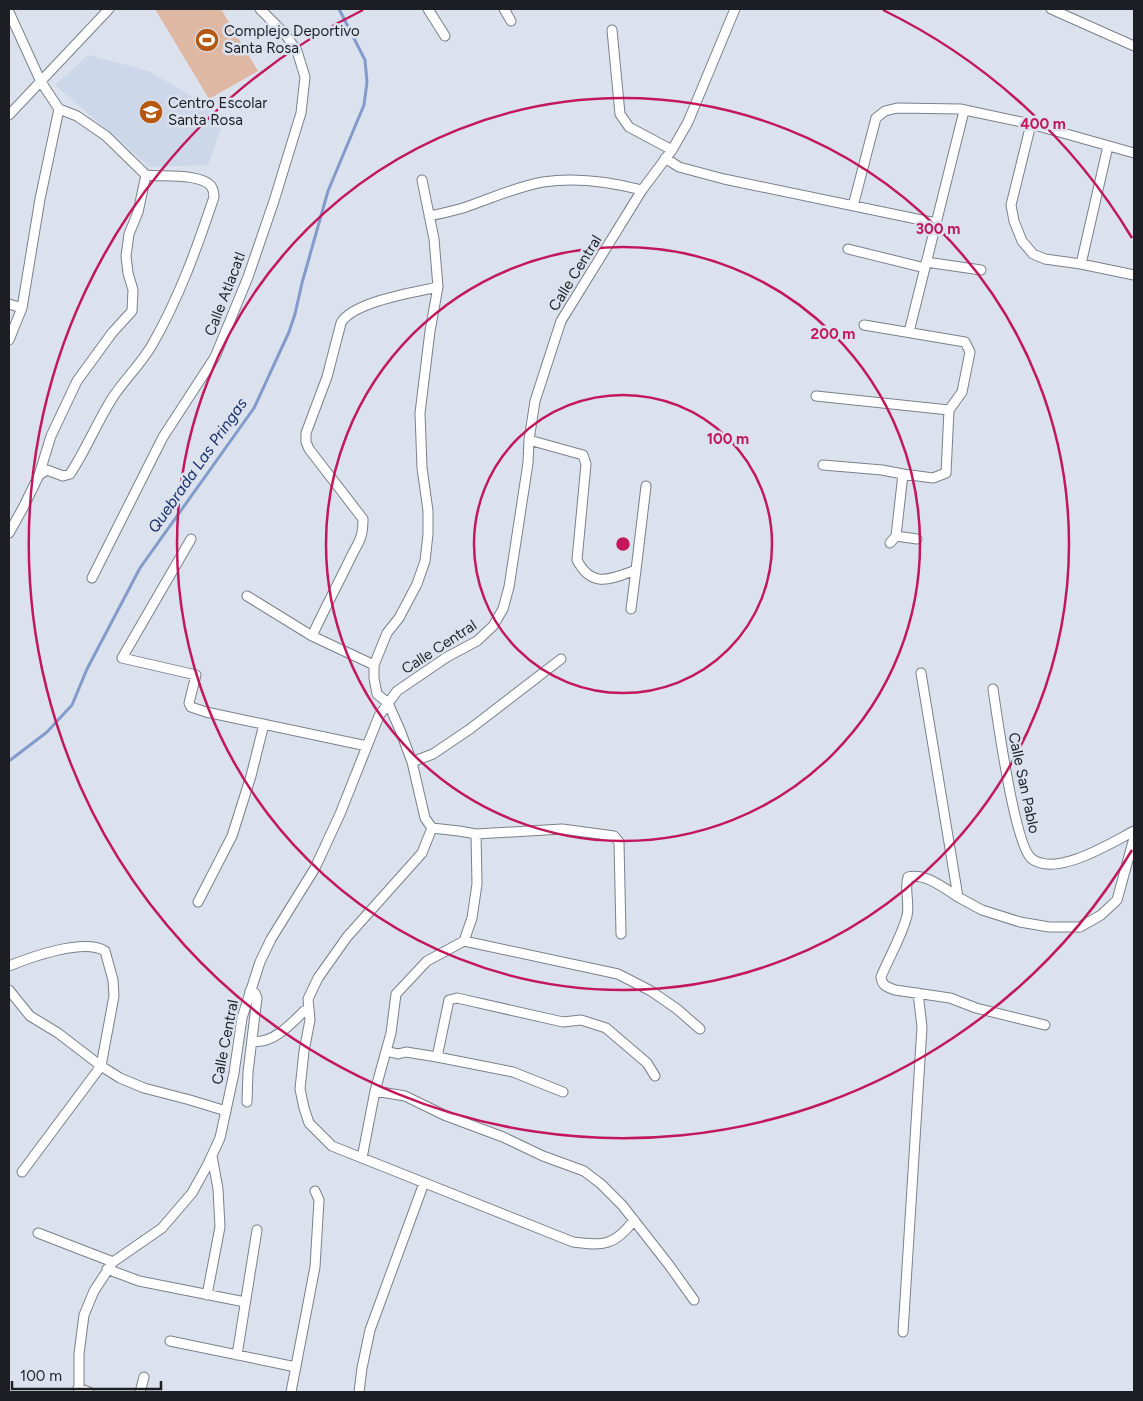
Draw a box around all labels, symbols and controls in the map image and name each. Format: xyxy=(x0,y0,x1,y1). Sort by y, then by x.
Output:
place label: Complejo Deportivo Santa Rosa xyxy=(224,22,360,57)
sports icon: Complejo Deportivo Santa Rosa xyxy=(194,27,220,53)
place label: Centro Escolar Santa Rosa xyxy=(168,94,267,129)
school or university icon: Centro Escolar Santa Rosa xyxy=(138,99,164,125)
text: 400 m xyxy=(1020,115,1066,133)
text: 300 m xyxy=(916,220,960,238)
street label: Calle Central xyxy=(545,232,605,314)
street label: Calle Atlacatl xyxy=(201,249,249,339)
text: 200 m xyxy=(811,325,855,343)
water label: Quebrada Las Pringas xyxy=(144,394,251,536)
text: 100 m xyxy=(707,430,749,448)
centre of rings xyxy=(614,535,632,553)
street label: Calle Central xyxy=(398,616,480,678)
street label: Calle San Pablo xyxy=(1005,731,1044,835)
street label: Calle Central xyxy=(208,998,242,1086)
scale bar xyxy=(12,1358,161,1390)
text: 100 m xyxy=(20,1367,62,1385)

